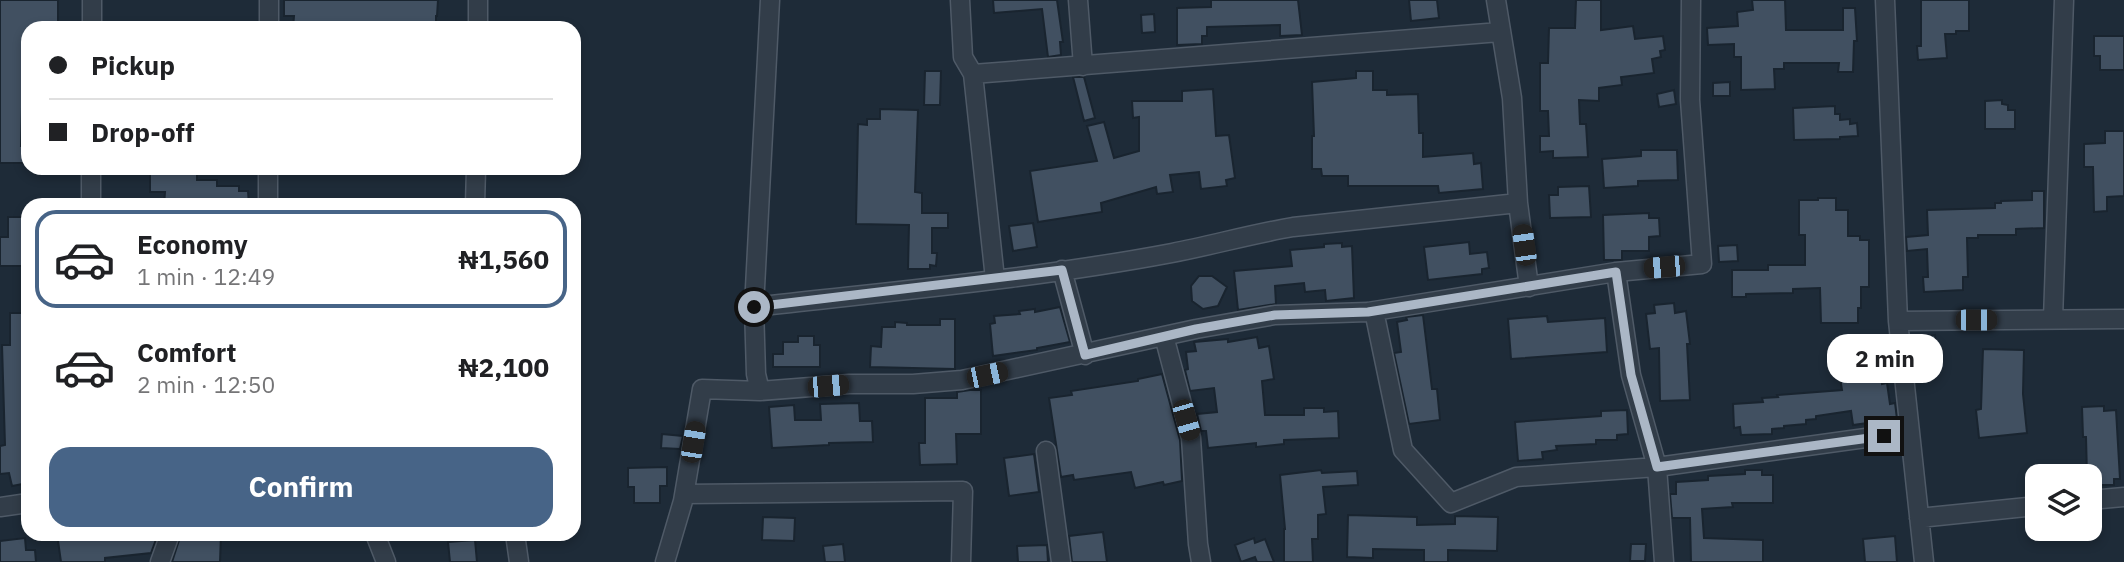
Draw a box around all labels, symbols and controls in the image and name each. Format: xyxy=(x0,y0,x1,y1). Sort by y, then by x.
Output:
text: Pickup xyxy=(91,48,175,82)
text: Drop-off xyxy=(91,115,194,149)
car xyxy=(1511,223,1538,267)
text: Economy xyxy=(137,227,248,261)
icon: car xyxy=(53,228,116,291)
text: ₦1,560 xyxy=(458,242,549,276)
car xyxy=(1643,255,1686,279)
text: 1 min · 12:49 xyxy=(137,261,275,291)
route start xyxy=(738,291,770,323)
car xyxy=(1956,310,1998,331)
callout: 2 min xyxy=(1826,334,1942,384)
text: Comfort xyxy=(137,335,236,369)
icon: car xyxy=(53,336,116,399)
text: 2 min xyxy=(1855,343,1915,373)
text: ₦2,100 xyxy=(458,350,549,384)
car xyxy=(965,360,1010,390)
text: 2 min · 12:50 xyxy=(137,369,275,399)
car xyxy=(807,374,850,398)
car xyxy=(1171,397,1202,443)
car xyxy=(680,420,707,464)
route end xyxy=(1868,420,1900,452)
button: Confirm xyxy=(49,447,553,527)
map controls xyxy=(2025,464,2102,541)
button: layers xyxy=(2025,464,2102,541)

